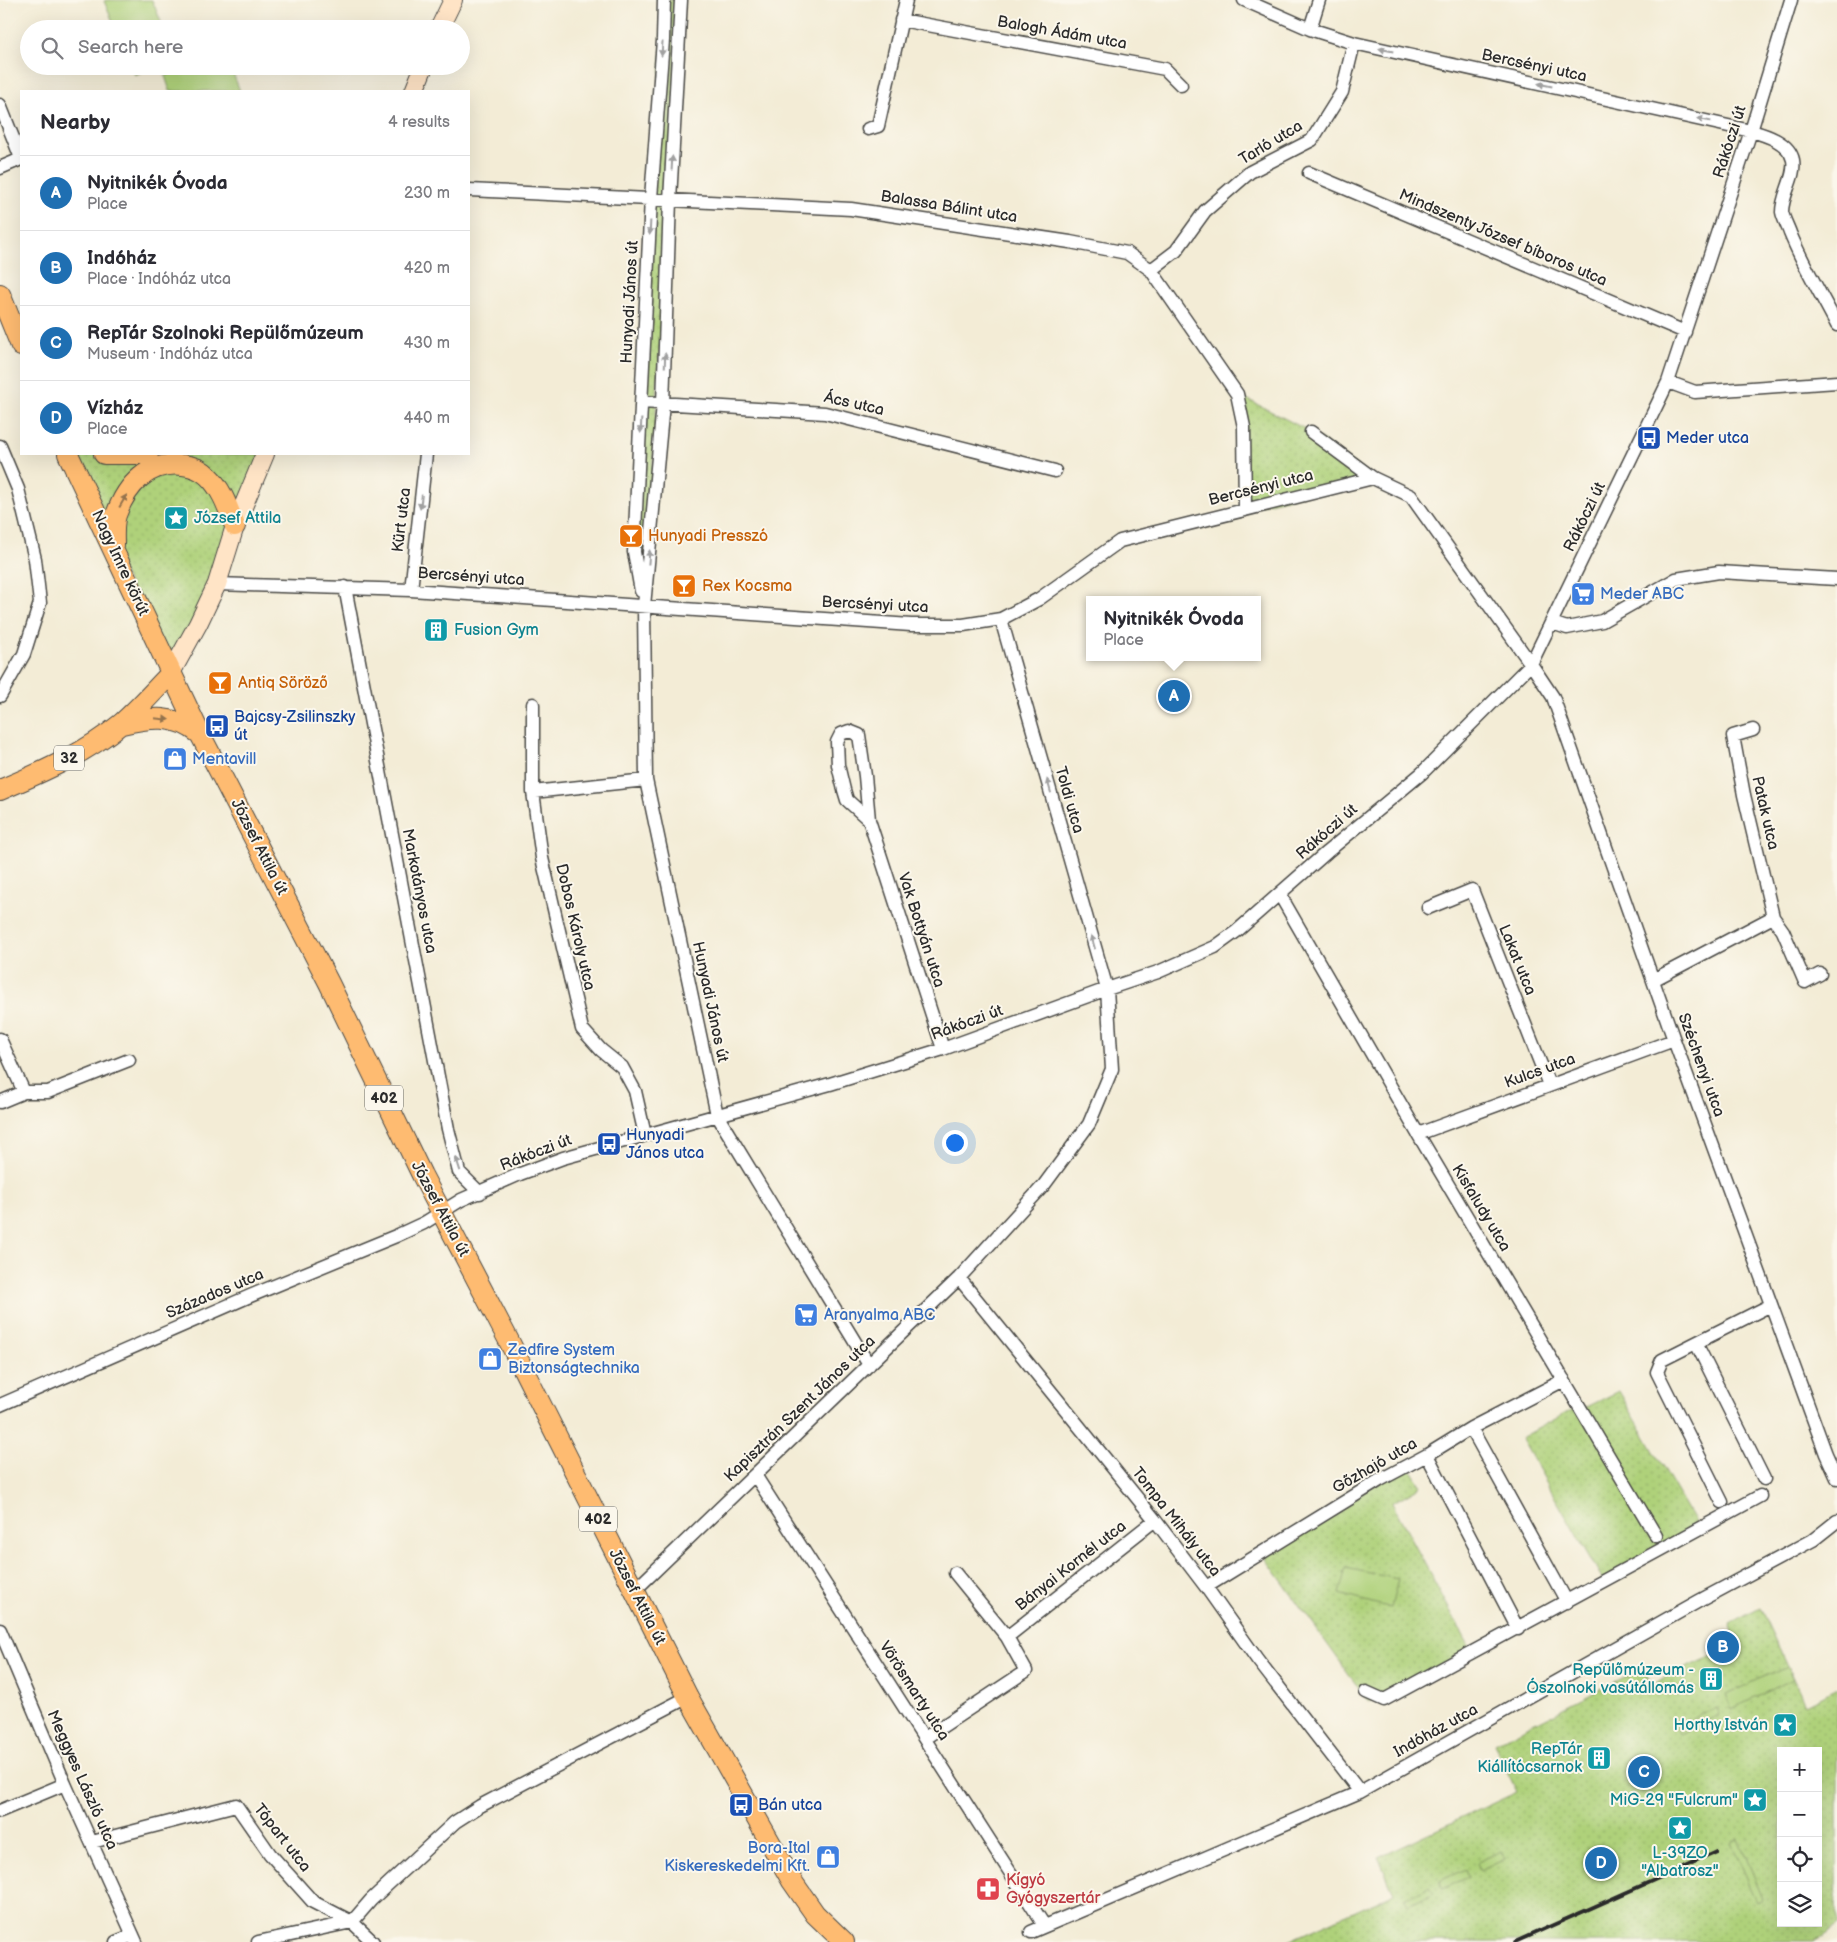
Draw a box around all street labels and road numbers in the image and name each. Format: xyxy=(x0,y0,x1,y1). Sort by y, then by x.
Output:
street label: Balogh Ádám utca xyxy=(996,10,1129,54)
street label: Bercsényi utca xyxy=(1480,46,1588,86)
street label: Rákóczi út xyxy=(1709,103,1751,181)
street label: Tarló utca xyxy=(1236,117,1306,169)
street label: Mindszenty József bíboros utca xyxy=(1396,185,1610,291)
street label: Balassa Bálint utca xyxy=(879,187,1019,227)
street label: Hunyadi János út xyxy=(617,240,643,364)
street label: Ács utca xyxy=(822,386,886,420)
street label: Bercsényi utca xyxy=(1207,466,1315,510)
street label: Rákóczi út xyxy=(1560,479,1610,555)
street label: Kürt utca xyxy=(389,487,415,553)
street label: Nagy Imre körút xyxy=(87,507,153,619)
street label: Bercsényi utca xyxy=(417,564,525,590)
street label: Bercsényi utca xyxy=(821,593,929,617)
road number: 32 xyxy=(54,746,84,770)
street label: Toldi utca xyxy=(1050,764,1088,836)
street label: Patak utca xyxy=(1747,774,1783,852)
street label: József Attila út xyxy=(227,796,291,898)
street label: Rákóczi út xyxy=(1292,800,1362,864)
street label: Markotányos utca xyxy=(398,827,440,955)
street label: Dobos Károly utca xyxy=(551,862,599,992)
street label: Vak Bottyán utca xyxy=(893,870,949,990)
street label: Lakat utca xyxy=(1494,922,1540,998)
street label: Hunyadi János út xyxy=(688,940,732,1064)
street label: Rákóczi út xyxy=(928,1001,1006,1045)
street label: Széchenyi utca xyxy=(1673,1011,1729,1119)
street label: Kulcs utca xyxy=(1502,1049,1578,1093)
road number: 402 xyxy=(365,1086,403,1110)
street label: Rákóczi út xyxy=(498,1131,575,1175)
street label: József Attila út xyxy=(407,1158,473,1260)
street label: Kisfaludy utca xyxy=(1448,1161,1514,1255)
street label: Százados utca xyxy=(163,1265,267,1323)
street label: Kapisztrán Szent János utca xyxy=(721,1332,879,1486)
street label: Gőzhajó utca xyxy=(1329,1434,1421,1498)
street label: Tompa Mihály utca xyxy=(1127,1464,1225,1580)
road number: 402 xyxy=(579,1506,617,1532)
street label: Bányai Kornél utca xyxy=(1012,1517,1130,1615)
street label: József Attila út xyxy=(605,1546,669,1648)
street label: Vörösmarty utca xyxy=(875,1638,953,1744)
street label: Indóház utca xyxy=(1391,1700,1481,1762)
street label: Meggyes László utca xyxy=(43,1707,121,1853)
street label: Tópart utca xyxy=(249,1800,315,1876)

